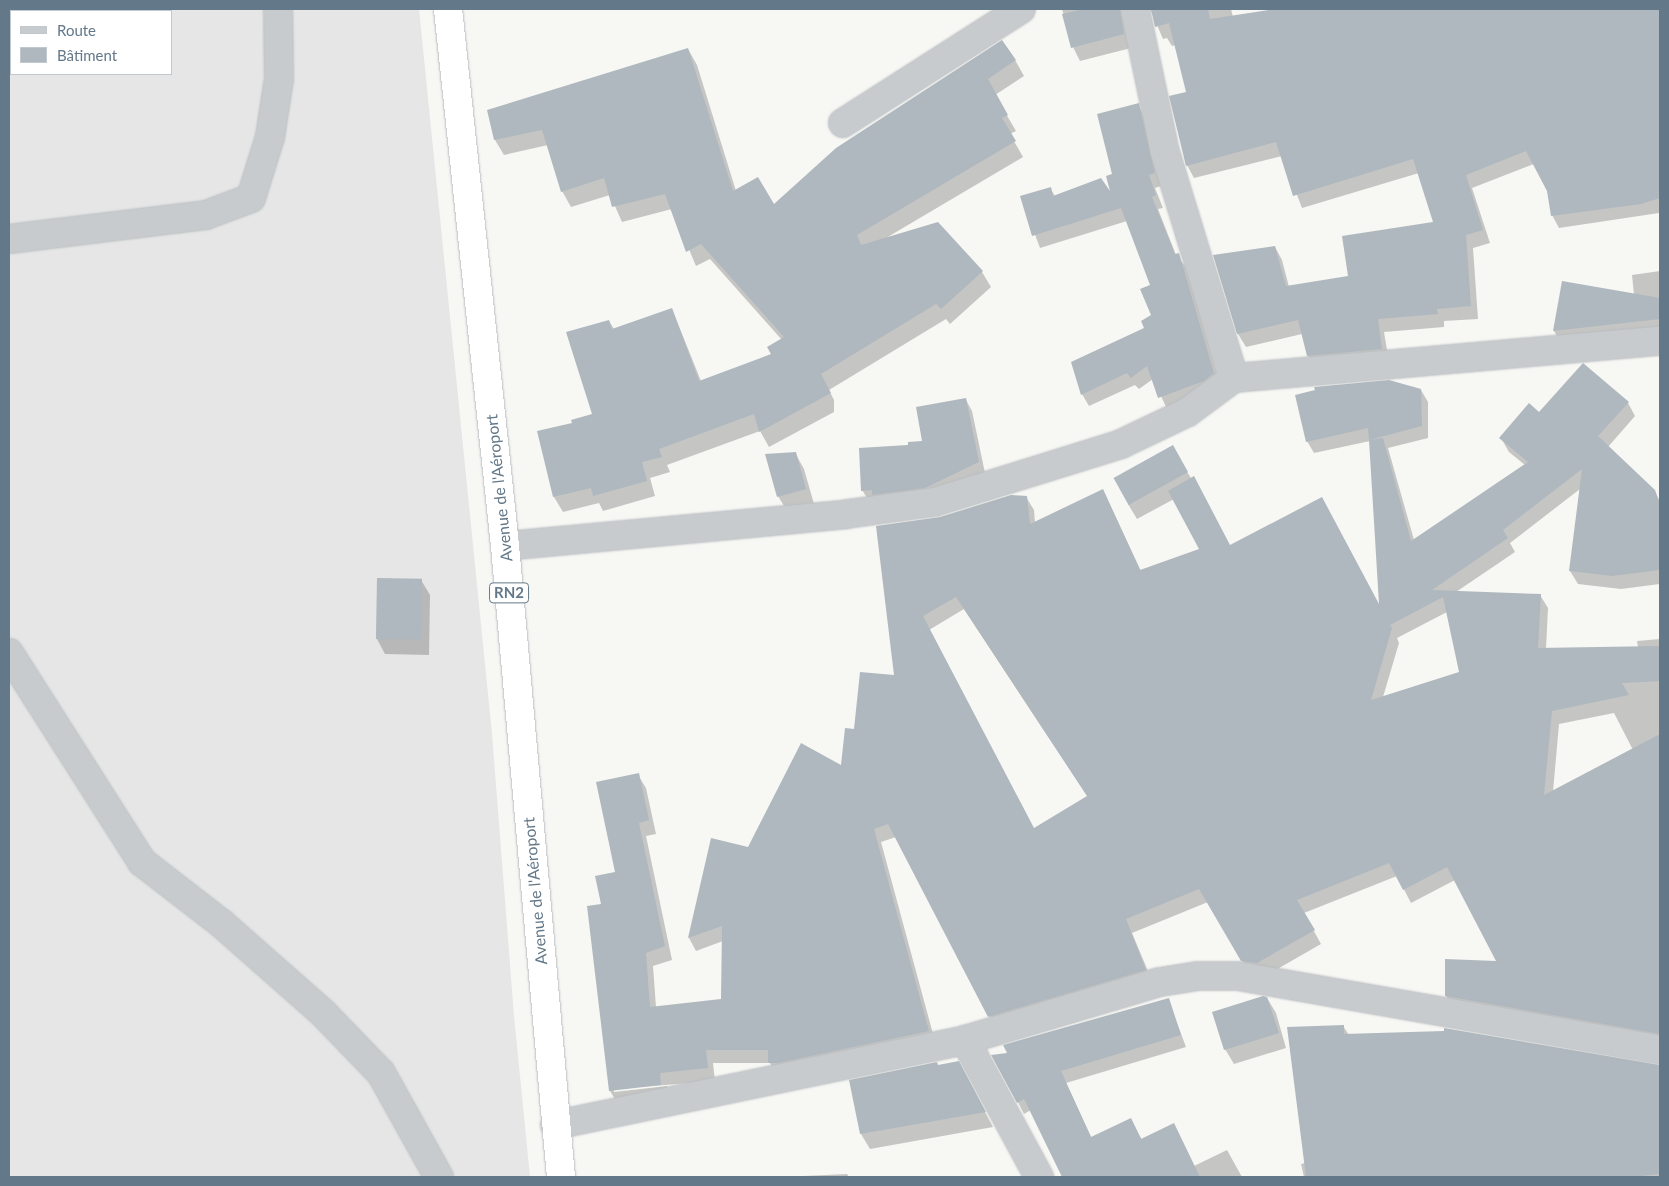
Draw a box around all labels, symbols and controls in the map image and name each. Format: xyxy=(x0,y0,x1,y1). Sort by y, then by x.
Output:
legend xyxy=(10,10,172,75)
text: Route xyxy=(57,21,96,39)
text: Bâtiment xyxy=(57,46,117,64)
street label: Avenue de l'Aéroport xyxy=(482,413,516,563)
road number: RN2 xyxy=(489,580,529,606)
street label: Avenue de l'Aéroport xyxy=(519,816,551,966)

